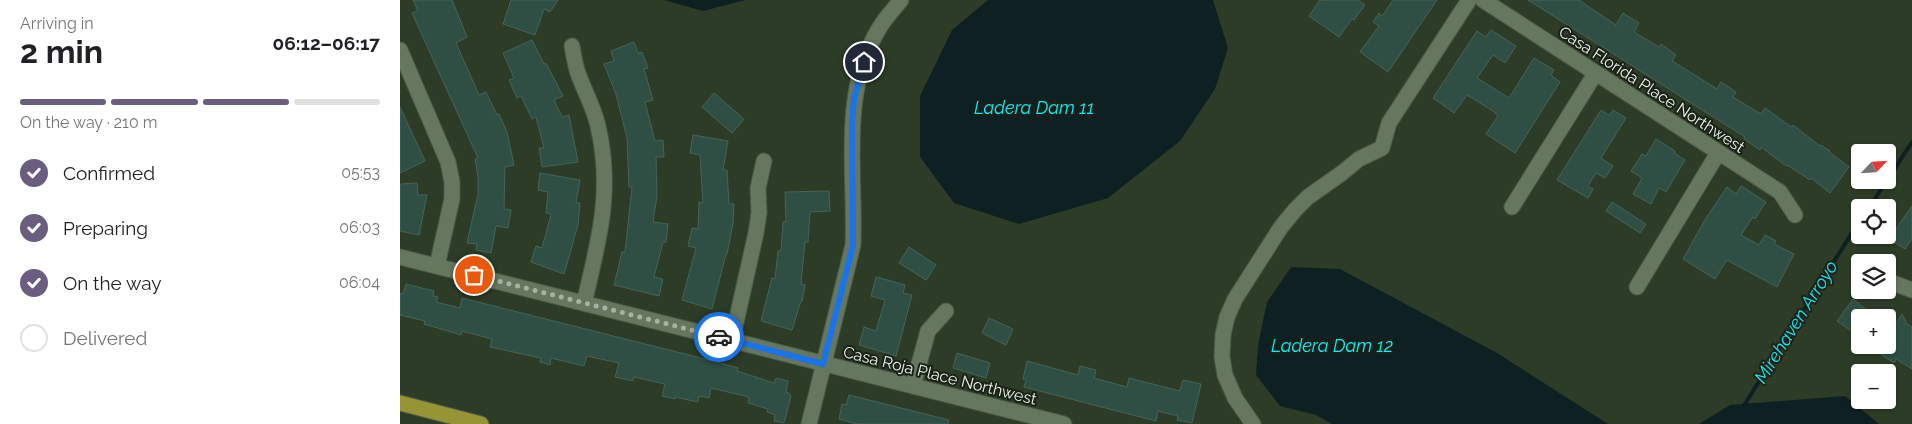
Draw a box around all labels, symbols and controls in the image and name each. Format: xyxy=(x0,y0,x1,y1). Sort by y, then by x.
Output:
text: Arriving in xyxy=(20,14,94,33)
street label: Casa Florida Place Northwest xyxy=(1555,22,1749,157)
text: 06:12–06:17 xyxy=(273,32,380,54)
text: 2 min xyxy=(20,33,103,70)
pin xyxy=(843,41,885,83)
icon: home xyxy=(850,48,878,76)
water label: Ladera Dam 11 xyxy=(974,97,1094,118)
text: On the way · 210 m xyxy=(20,113,158,132)
north arrow xyxy=(1851,144,1896,189)
map controls xyxy=(1851,144,1896,409)
icon: check xyxy=(20,159,48,187)
text: Confirmed xyxy=(63,162,155,184)
text: 05:53 xyxy=(341,163,380,182)
button: locate xyxy=(1851,199,1896,244)
icon: check xyxy=(20,214,48,242)
text: Preparing xyxy=(63,217,148,239)
text: 06:03 xyxy=(339,218,380,237)
pin xyxy=(453,254,495,296)
button: layers xyxy=(1851,254,1896,299)
water label: Mirehaven Arroyo xyxy=(1749,257,1842,387)
icon: bag xyxy=(460,261,488,289)
icon: check xyxy=(20,269,48,297)
text: On the way xyxy=(63,272,162,294)
text: 06:04 xyxy=(339,273,380,292)
button: + xyxy=(1851,309,1896,354)
courier xyxy=(694,312,744,362)
icon: car xyxy=(705,323,733,351)
text: Delivered xyxy=(63,327,147,349)
water label: Ladera Dam 12 xyxy=(1271,335,1393,356)
street label: Casa Roja Place Northwest xyxy=(841,342,1039,409)
button: − xyxy=(1851,364,1896,409)

